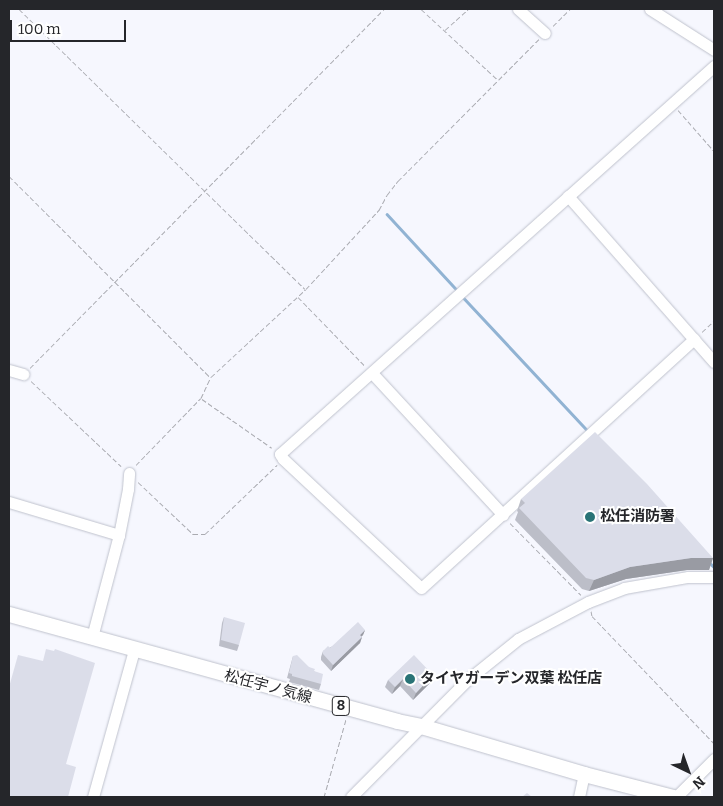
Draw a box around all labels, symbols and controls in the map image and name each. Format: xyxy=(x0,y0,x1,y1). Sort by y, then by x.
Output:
scale bar xyxy=(12,10,129,42)
text: 100 m xyxy=(18,20,61,38)
place label: 松任消防署 xyxy=(600,508,675,526)
marker: 松任消防署 xyxy=(584,511,596,523)
street label: 松任宇ノ気線 xyxy=(222,667,314,707)
place label: タイヤガーデン双葉 松任店 xyxy=(420,670,603,688)
marker: タイヤガーデン双葉 松任店 xyxy=(404,673,416,685)
road number: 8 xyxy=(331,694,351,718)
north arrow xyxy=(663,746,713,796)
text: N xyxy=(689,773,708,792)

